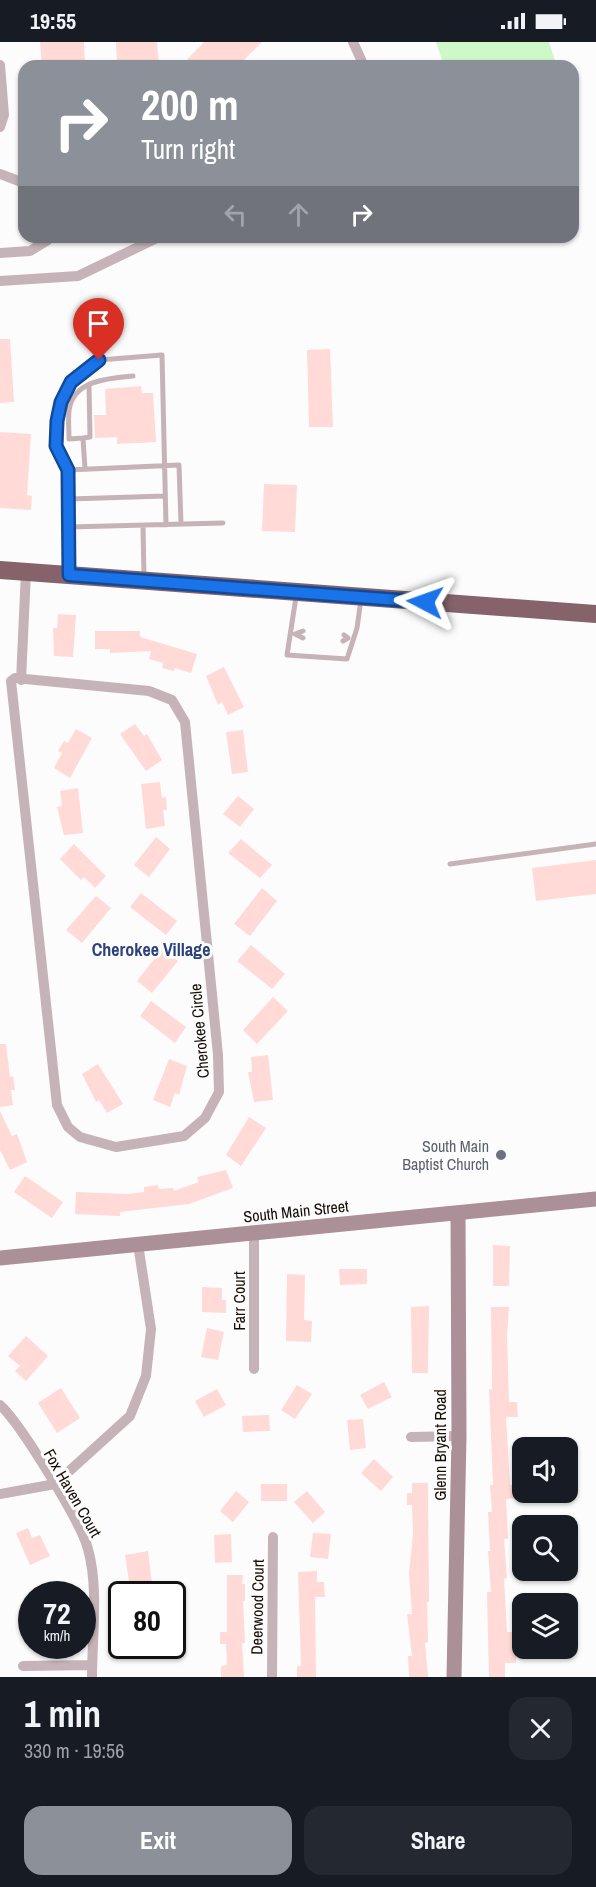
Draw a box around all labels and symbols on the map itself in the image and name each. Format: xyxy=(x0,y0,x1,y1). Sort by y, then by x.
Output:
pin xyxy=(73,298,124,360)
position arrow xyxy=(393,570,457,634)
district label: Cherokee Village xyxy=(92,937,210,962)
street label: Cherokee Circle xyxy=(184,983,214,1079)
place label: South Main Baptist Church xyxy=(402,1135,489,1175)
marker: South Main Baptist Church xyxy=(494,1148,508,1162)
street label: South Main Street xyxy=(242,1194,350,1227)
street label: Farr Court xyxy=(228,1271,250,1331)
street label: Glenn Bryant Road xyxy=(429,1389,451,1501)
street label: Fox Haven Court xyxy=(39,1445,107,1541)
street label: Deerwood Court xyxy=(245,1559,269,1655)
speed limit sign: 80 xyxy=(108,1581,186,1659)

